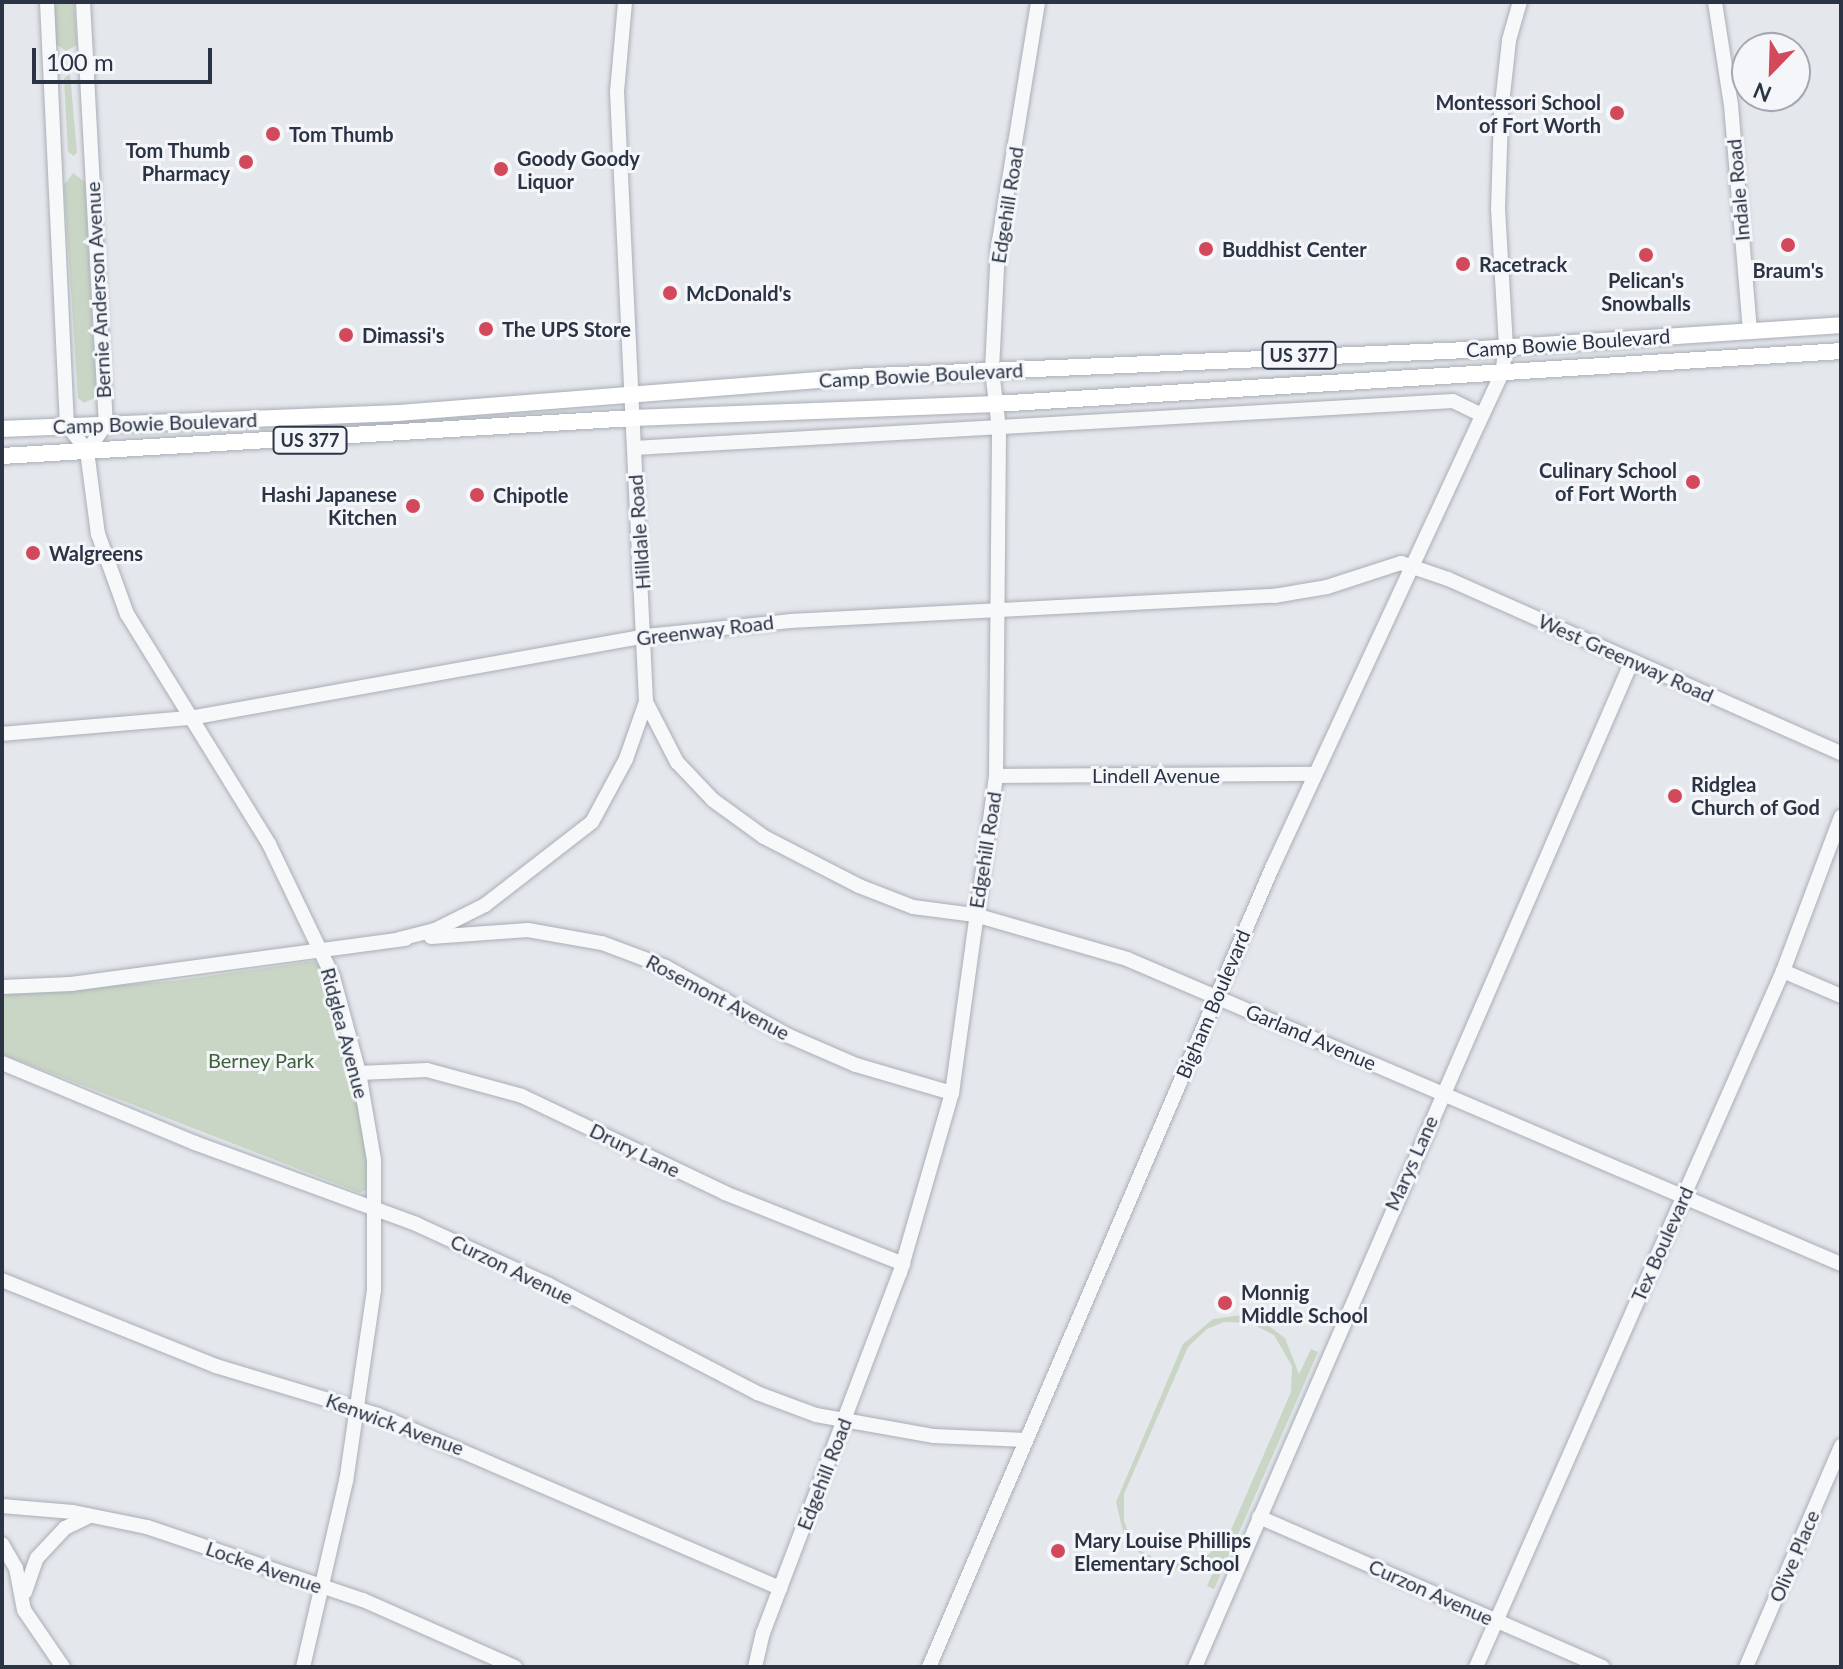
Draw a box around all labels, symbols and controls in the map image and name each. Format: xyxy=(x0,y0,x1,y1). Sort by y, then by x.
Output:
scale bar xyxy=(36,32,216,82)
north arrow xyxy=(1731,32,1811,112)
text: 100 m xyxy=(46,47,114,76)
text: N xyxy=(1749,77,1775,108)
place label: Montessori School of Fort Worth xyxy=(1435,90,1601,137)
marker: Montessori School of Fort Worth xyxy=(1608,104,1626,122)
place label: Tom Thumb xyxy=(289,122,394,146)
marker: Tom Thumb xyxy=(264,125,282,143)
place label: Tom Thumb Pharmacy xyxy=(125,138,230,185)
street label: Indale Road xyxy=(1722,138,1754,242)
street label: Edgehill Road xyxy=(986,145,1028,265)
place label: Goody Goody Liquor xyxy=(517,146,640,193)
marker: Tom Thumb Pharmacy xyxy=(237,153,255,171)
marker: Goody Goody Liquor xyxy=(492,160,510,178)
street label: Bernie Anderson Avenue xyxy=(80,180,116,400)
marker: Braum's xyxy=(1779,236,1797,254)
place label: Buddhist Center xyxy=(1222,237,1367,261)
marker: Buddhist Center xyxy=(1197,240,1215,258)
marker: Pelican's Snowballs xyxy=(1637,246,1655,264)
place label: Racetrack xyxy=(1479,252,1567,276)
marker: Racetrack xyxy=(1454,255,1472,273)
place label: Braum's xyxy=(1753,258,1823,282)
place label: Pelican's Snowballs xyxy=(1601,268,1691,315)
place label: McDonald's xyxy=(686,281,791,305)
marker: McDonald's xyxy=(661,284,679,302)
place label: The UPS Store xyxy=(502,317,631,341)
marker: The UPS Store xyxy=(477,320,495,338)
place label: Dimassi's xyxy=(362,323,444,347)
street label: Camp Bowie Boulevard xyxy=(1465,324,1671,362)
marker: Dimassi's xyxy=(337,326,355,344)
road number: US 377 xyxy=(1261,341,1337,369)
street label: Camp Bowie Boulevard xyxy=(818,358,1024,392)
street label: Camp Bowie Boulevard xyxy=(52,407,258,439)
road number: US 377 xyxy=(272,426,348,454)
place label: Culinary School of Fort Worth xyxy=(1538,458,1677,505)
marker: Culinary School of Fort Worth xyxy=(1684,473,1702,491)
street label: Hilldale Road xyxy=(623,474,655,590)
place label: Hashi Japanese Kitchen xyxy=(260,482,397,529)
place label: Chipotle xyxy=(493,483,568,507)
marker: Chipotle xyxy=(468,486,486,504)
marker: Hashi Japanese Kitchen xyxy=(404,497,422,515)
place label: Walgreens xyxy=(49,541,143,565)
marker: Walgreens xyxy=(24,544,42,562)
street label: West Greenway Road xyxy=(1534,608,1718,708)
street label: Greenway Road xyxy=(635,610,775,650)
street label: Lindell Avenue xyxy=(1092,763,1220,787)
place label: Ridglea Church of God xyxy=(1691,772,1820,819)
marker: Ridglea Church of God xyxy=(1666,787,1684,805)
street label: Edgehill Road xyxy=(964,790,1006,910)
street label: Bigham Boulevard xyxy=(1171,926,1255,1082)
street label: Rosemont Avenue xyxy=(642,949,794,1045)
street label: Ridglea Avenue xyxy=(316,965,374,1101)
street label: Garland Avenue xyxy=(1242,999,1380,1075)
park label: Berney Park xyxy=(208,1048,314,1072)
street label: Marys Lane xyxy=(1379,1112,1443,1214)
street label: Drury Lane xyxy=(586,1118,684,1182)
street label: Tex Boulevard xyxy=(1626,1183,1698,1305)
street label: Curzon Avenue xyxy=(446,1229,578,1309)
place label: Monnig Middle School xyxy=(1241,1280,1368,1327)
marker: Monnig Middle School xyxy=(1216,1294,1234,1312)
street label: Kenwick Avenue xyxy=(322,1388,468,1460)
street label: Edgehill Road xyxy=(792,1415,856,1533)
street label: Olive Place xyxy=(1764,1506,1824,1606)
place label: Mary Louise Phillips Elementary School xyxy=(1074,1528,1252,1575)
street label: Locke Avenue xyxy=(202,1536,326,1598)
marker: Mary Louise Phillips Elementary School xyxy=(1049,1542,1067,1560)
street label: Curzon Avenue xyxy=(1365,1554,1497,1630)

